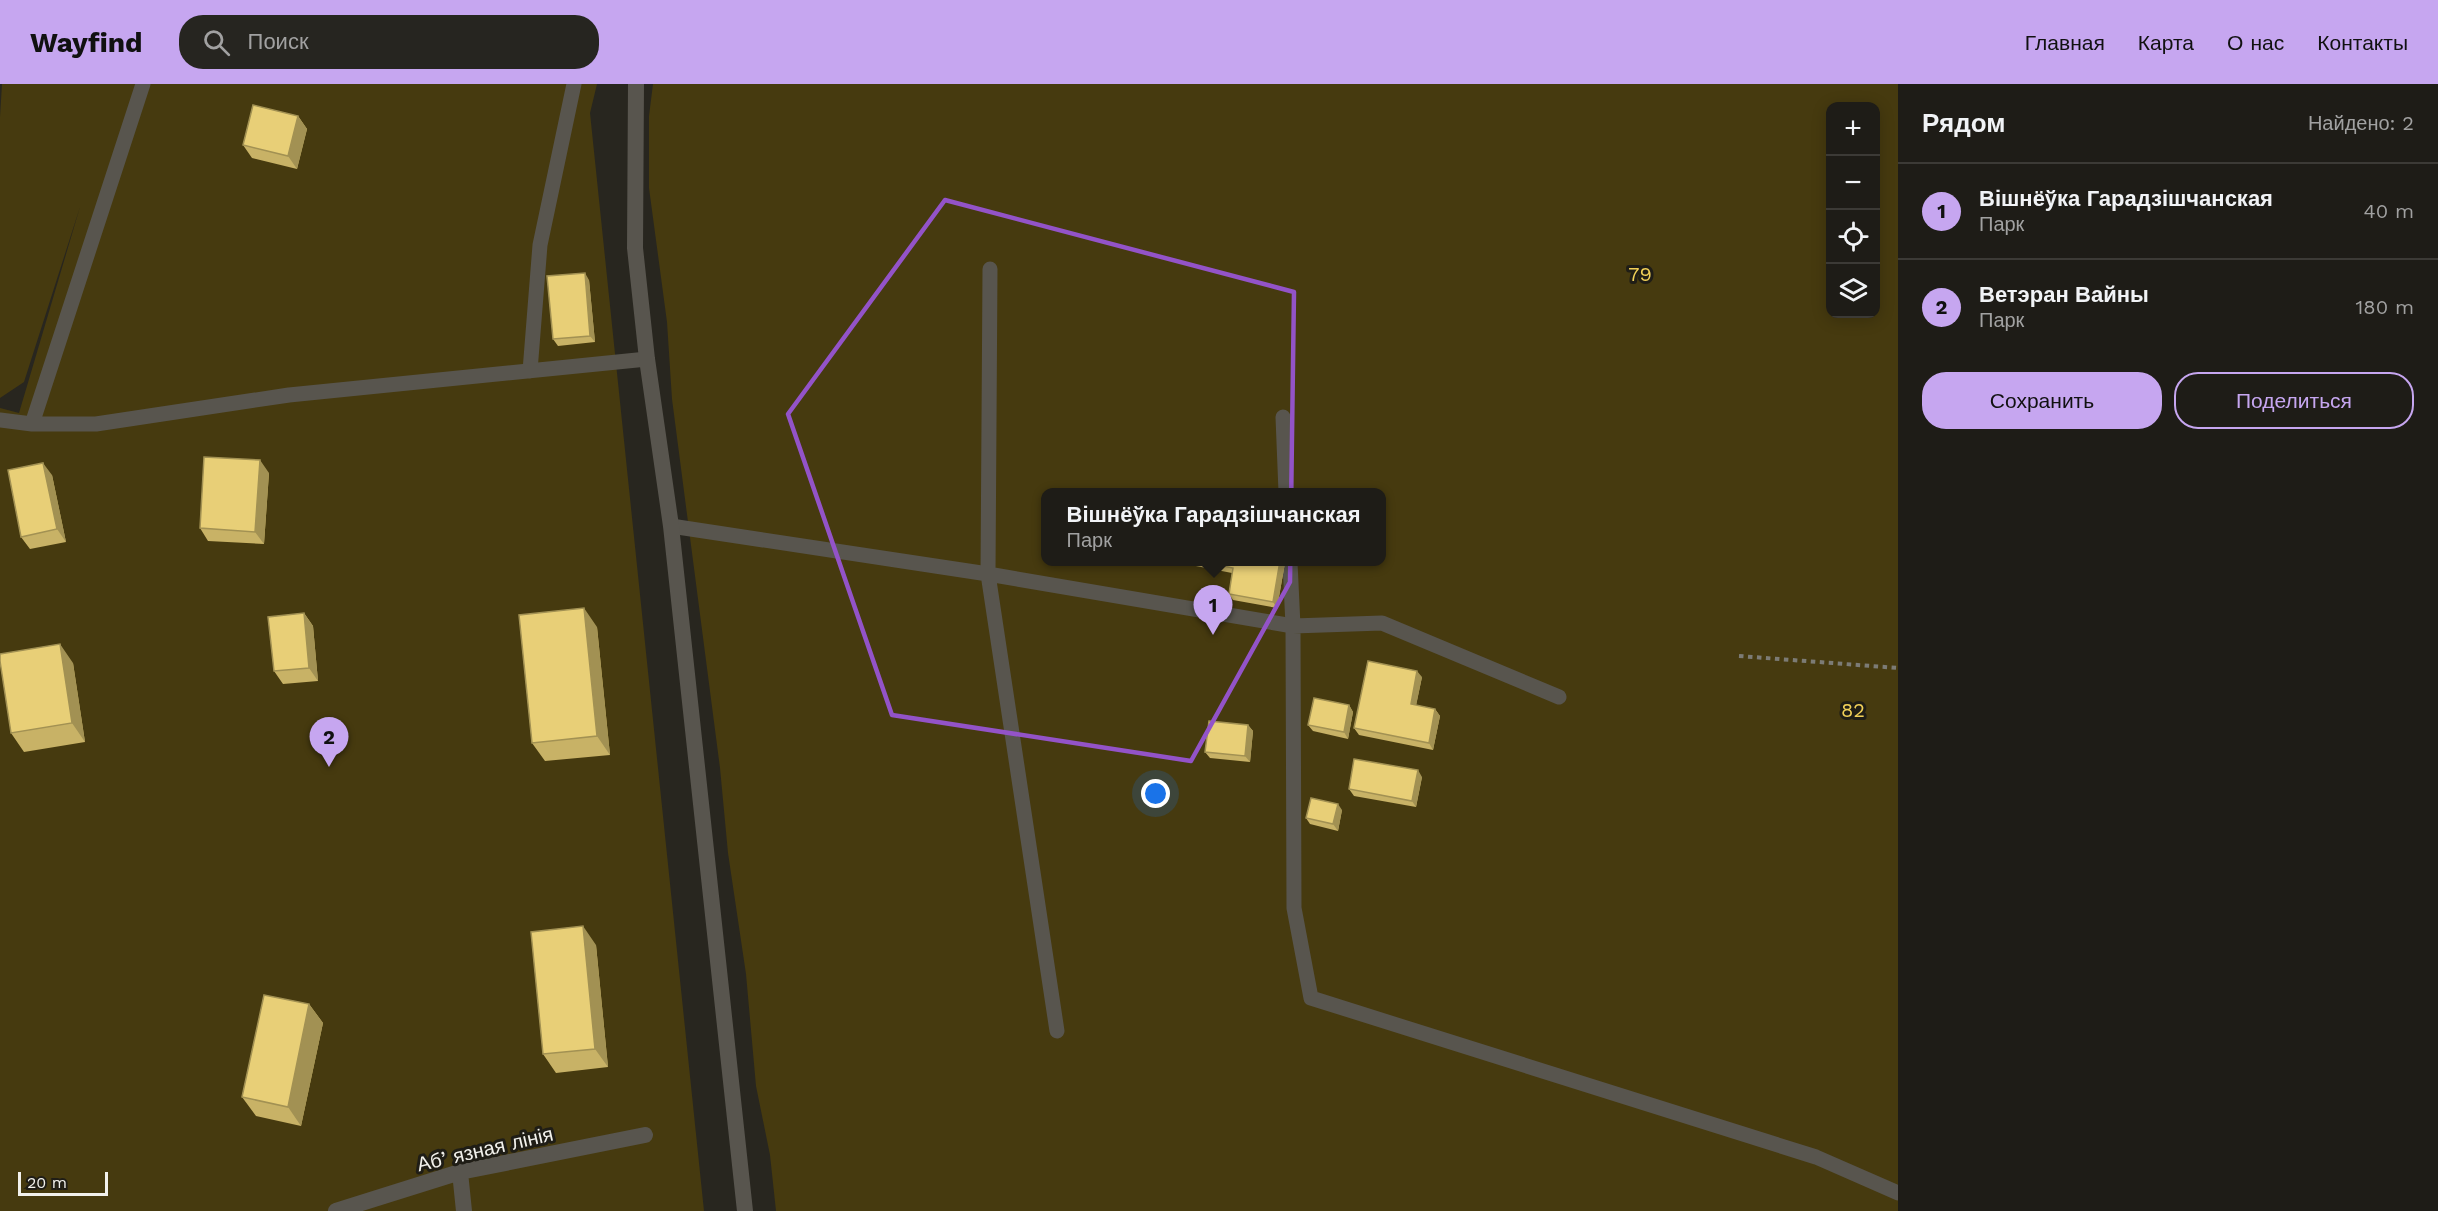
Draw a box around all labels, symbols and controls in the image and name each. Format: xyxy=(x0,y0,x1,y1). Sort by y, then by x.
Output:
search box xyxy=(179,15,599,69)
text: Wayfind xyxy=(30,26,143,59)
icon: search xyxy=(200,26,233,59)
text: Поиск xyxy=(248,29,309,54)
text: Главная xyxy=(2025,30,2105,55)
text: Карта xyxy=(2138,30,2194,55)
text: О нас xyxy=(2227,30,2284,55)
text: Контакты xyxy=(2317,30,2408,55)
map controls xyxy=(1826,102,1880,318)
button: + xyxy=(1826,102,1880,156)
text: Рядом xyxy=(1922,108,2005,138)
text: Найдено: 2 xyxy=(2308,111,2414,135)
button: − xyxy=(1826,156,1880,210)
text: Вішнёўка Гарадзішчанская xyxy=(1979,186,2273,211)
text: 1 xyxy=(1937,199,1946,223)
text: 40 m xyxy=(2363,199,2414,223)
button: locate xyxy=(1826,210,1880,264)
text: Парк xyxy=(1979,212,2024,236)
park label: 79 xyxy=(1628,262,1652,286)
button: layers xyxy=(1826,264,1880,318)
text: Ветэран Вайны xyxy=(1979,282,2149,307)
text: 2 xyxy=(1936,295,1947,319)
text: 180 m xyxy=(2356,295,2414,319)
text: Парк xyxy=(1979,308,2024,332)
button: Сохранить xyxy=(1922,372,2162,429)
button: Поделиться xyxy=(2174,372,2414,429)
popup xyxy=(1041,488,1386,566)
text: Вішнёўка Гарадзішчанская xyxy=(1067,502,1360,527)
text: Парк xyxy=(1067,528,1112,552)
pin: 1 xyxy=(1194,586,1232,635)
park label: 82 xyxy=(1841,698,1865,722)
pin: 2 xyxy=(310,718,348,767)
your location xyxy=(1141,779,1170,808)
street label: Абʼязная лінія xyxy=(415,1122,555,1176)
scale bar xyxy=(18,1169,108,1196)
text: 20 m xyxy=(27,1173,67,1192)

